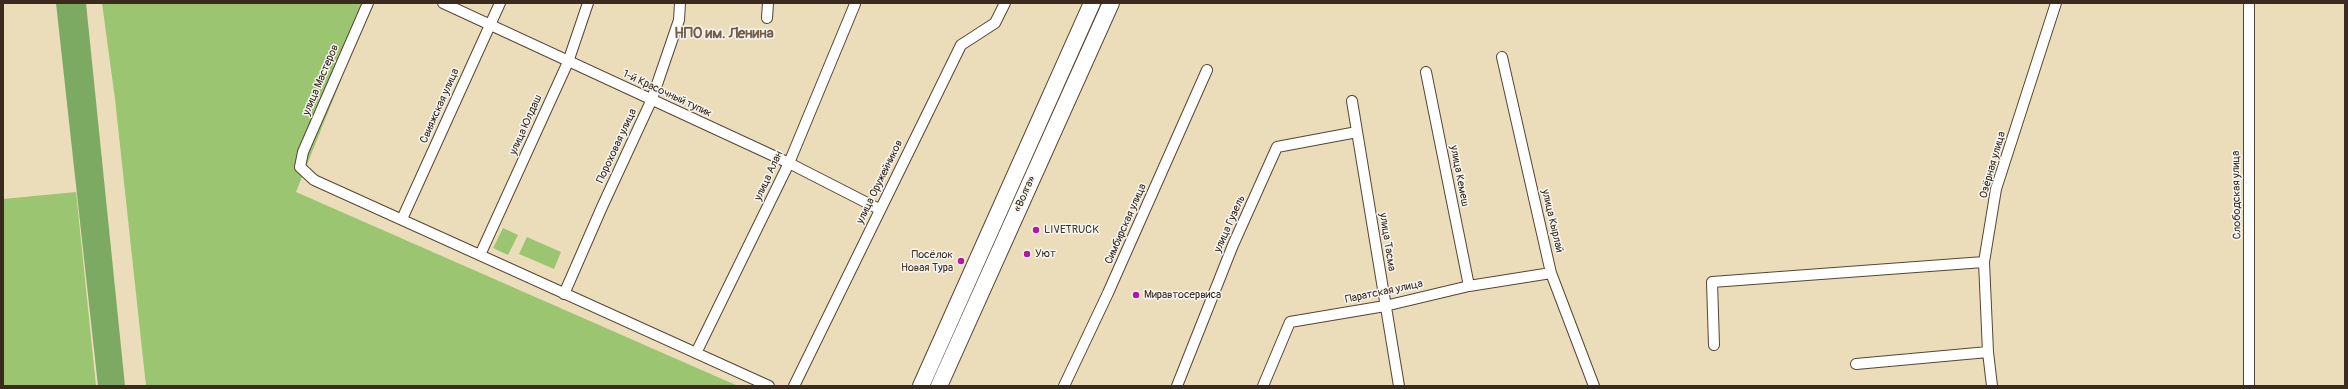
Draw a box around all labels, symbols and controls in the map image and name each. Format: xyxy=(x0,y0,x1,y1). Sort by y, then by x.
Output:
district label: НПО им. Ленина xyxy=(674,25,774,43)
street label: улица Мастеров xyxy=(300,43,342,117)
street label: Свияжская улица xyxy=(418,66,462,146)
street label: 1-й Красочный тупик xyxy=(620,68,714,120)
street label: улица Юлдаш xyxy=(507,93,545,157)
street label: Пороховая улица xyxy=(594,107,640,185)
street label: Озёрная улица xyxy=(1977,130,2009,200)
street label: улица Оружейников xyxy=(854,138,906,226)
street label: улица Кемеш xyxy=(1447,144,1471,208)
street label: улица Алан xyxy=(752,149,786,203)
street label: Слободская улица xyxy=(2230,151,2244,239)
street label: «Волга» xyxy=(1011,174,1039,214)
street label: Симбирская улица xyxy=(1102,182,1150,266)
street label: улица Кырлай xyxy=(1538,188,1566,254)
street label: улица Гузель xyxy=(1212,193,1248,255)
street label: улица Тасма xyxy=(1376,212,1398,272)
place label: LIVETRUCK xyxy=(1044,223,1099,237)
marker: LIVETRUCK xyxy=(1031,225,1041,235)
place label: Уют xyxy=(1035,247,1056,261)
place label: Посёлок Новая Тура xyxy=(901,248,953,274)
marker: Уют xyxy=(1022,249,1032,259)
marker: Посёлок Новая Тура xyxy=(956,256,966,266)
street label: Паратская улица xyxy=(1344,277,1424,307)
place label: Миравтосервиса xyxy=(1144,288,1221,302)
marker: Миравтосервиса xyxy=(1131,290,1141,300)

